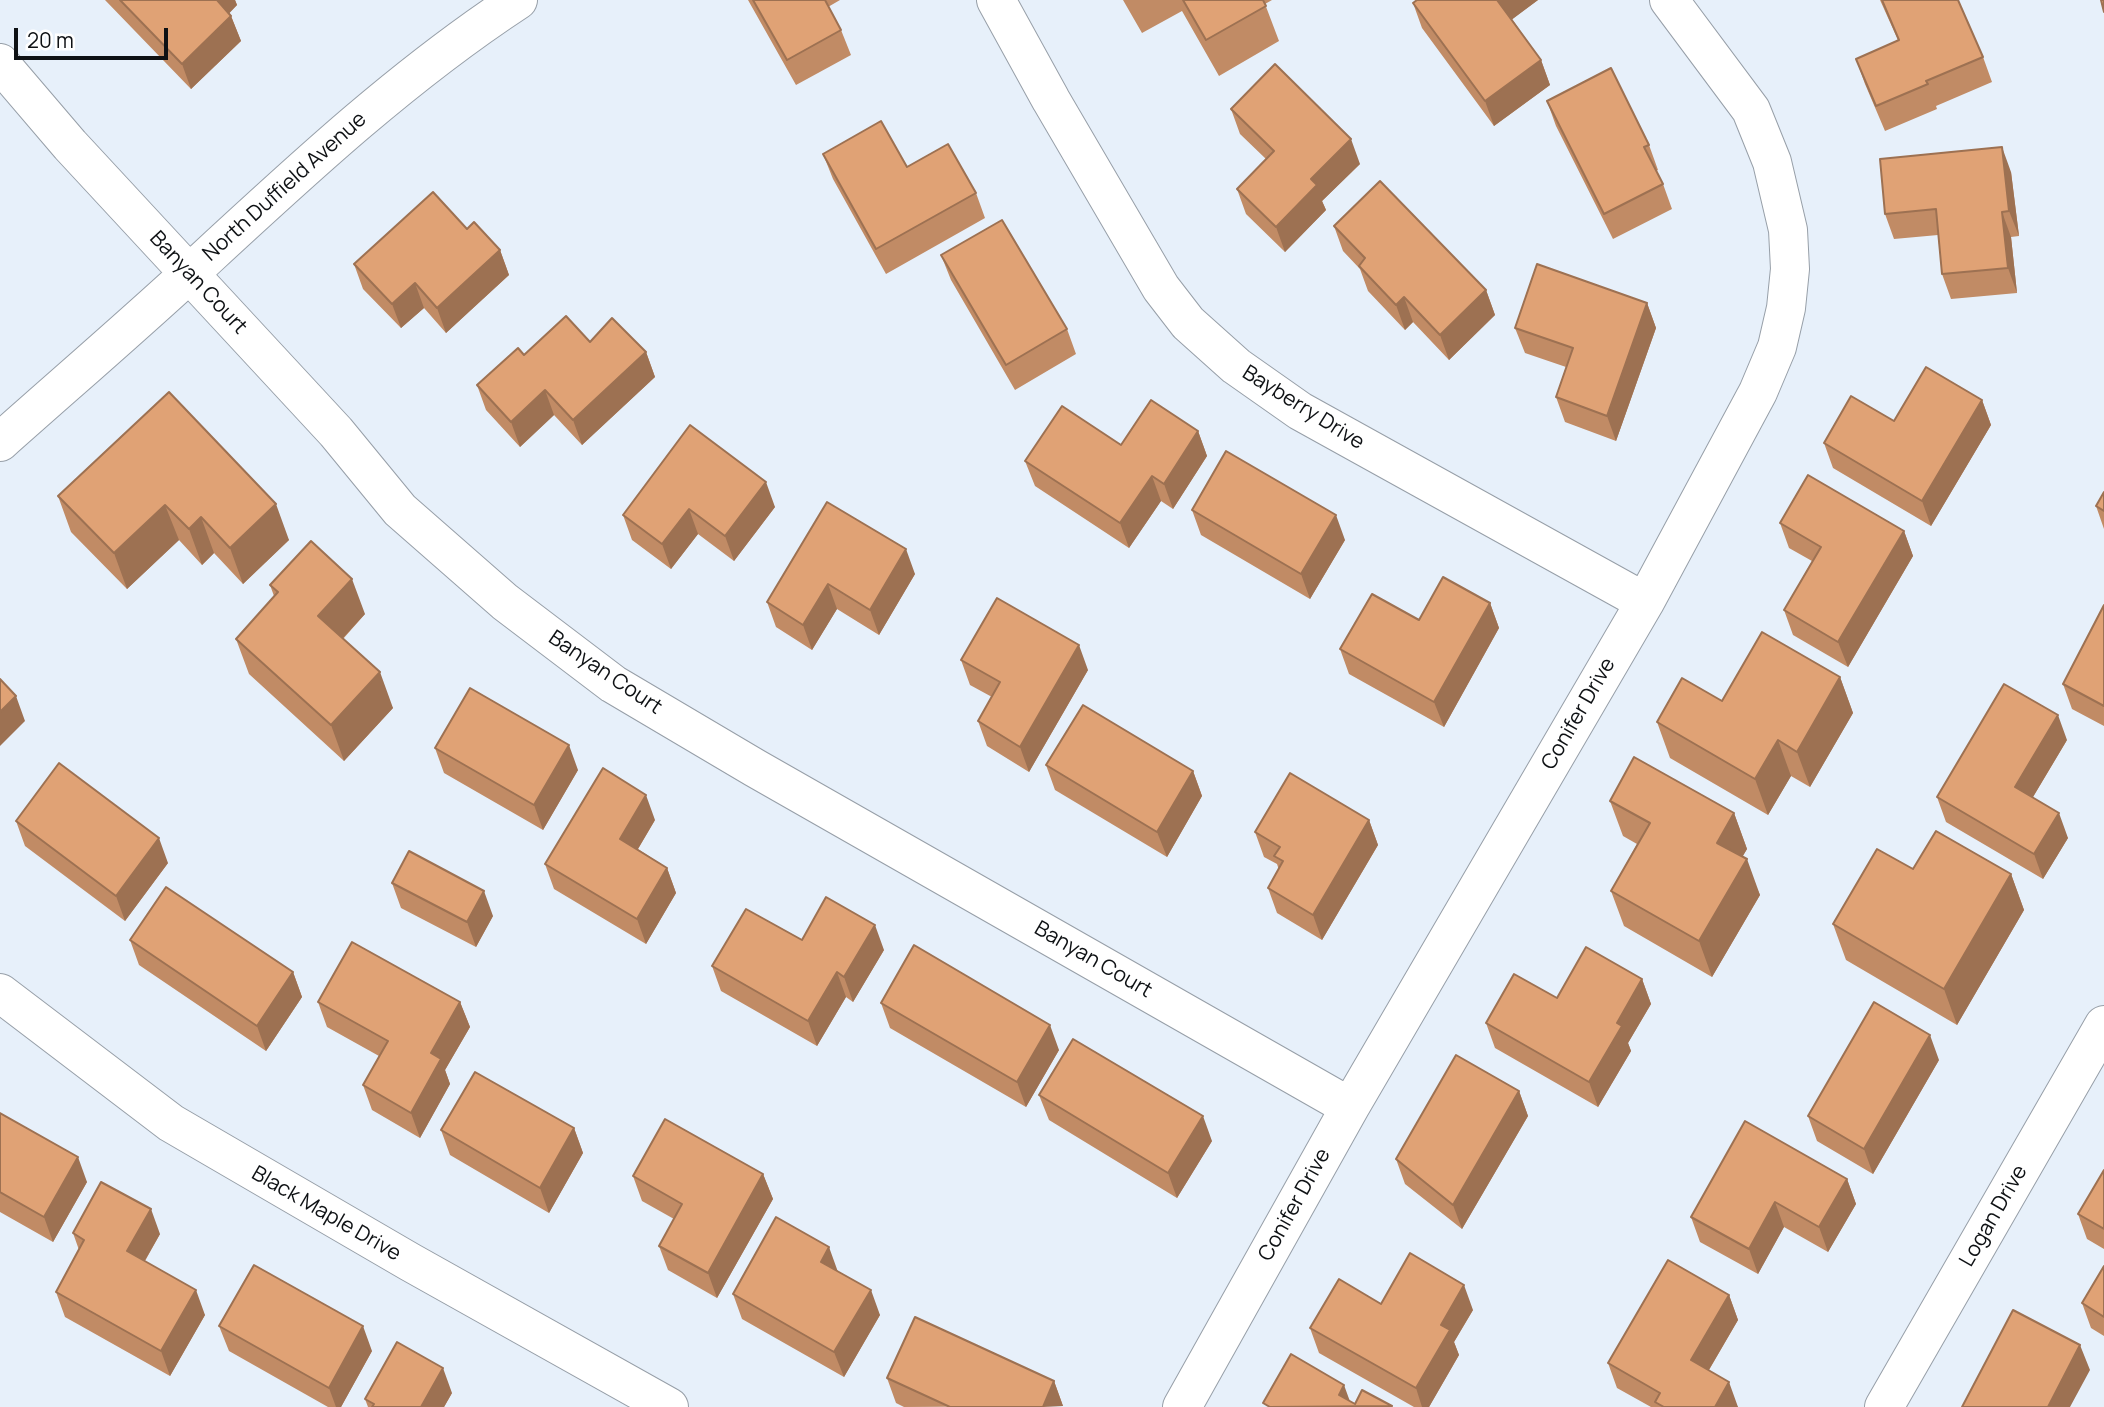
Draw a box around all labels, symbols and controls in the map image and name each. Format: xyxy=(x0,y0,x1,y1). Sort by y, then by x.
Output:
scale bar xyxy=(18,14,172,58)
text: 20 m xyxy=(27,26,74,54)
street label: North Duffield Avenue xyxy=(198,107,372,267)
street label: Banyan Court xyxy=(144,226,252,340)
street label: Bayberry Drive xyxy=(1237,360,1369,456)
street label: Banyan Court xyxy=(543,626,667,720)
street label: Conifer Drive xyxy=(1537,654,1621,774)
street label: Banyan Court xyxy=(1030,916,1156,1004)
street label: Conifer Drive xyxy=(1254,1144,1336,1266)
street label: Black Maple Drive xyxy=(247,1161,405,1267)
street label: Logan Drive xyxy=(1955,1161,2033,1271)

